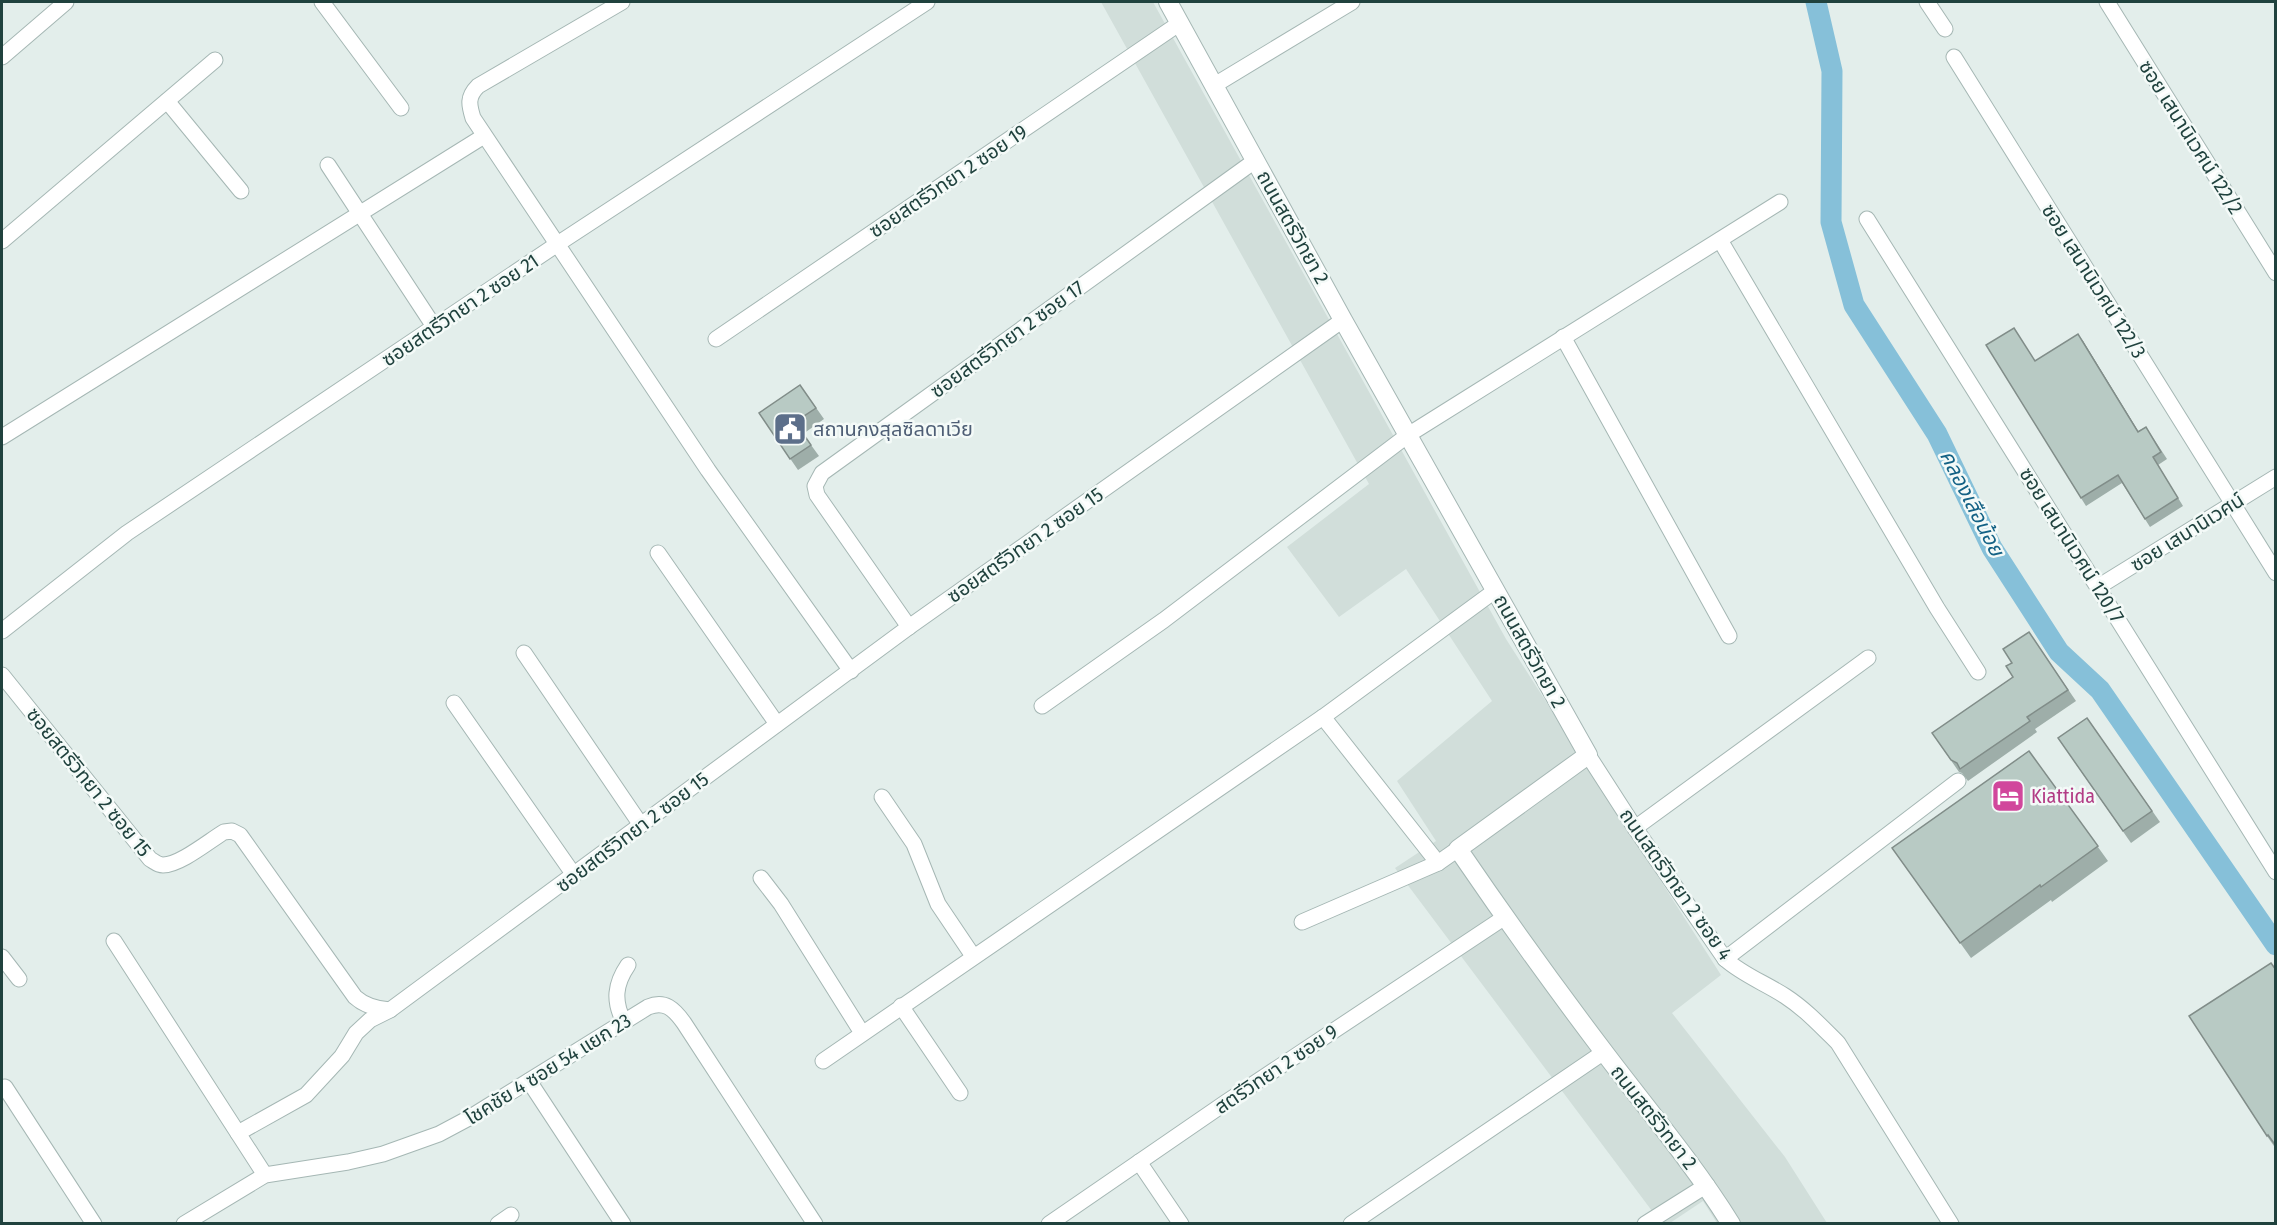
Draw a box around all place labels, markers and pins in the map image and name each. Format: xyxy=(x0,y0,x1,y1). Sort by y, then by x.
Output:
public building icon: สถานกงสุลซิลดาเวีย xyxy=(772,411,808,447)
place label: สถานกงสุลซิลดาเวีย xyxy=(813,417,973,441)
hotel icon: Kiattida xyxy=(1990,778,2026,814)
place label: Kiattida xyxy=(2031,784,2095,808)

